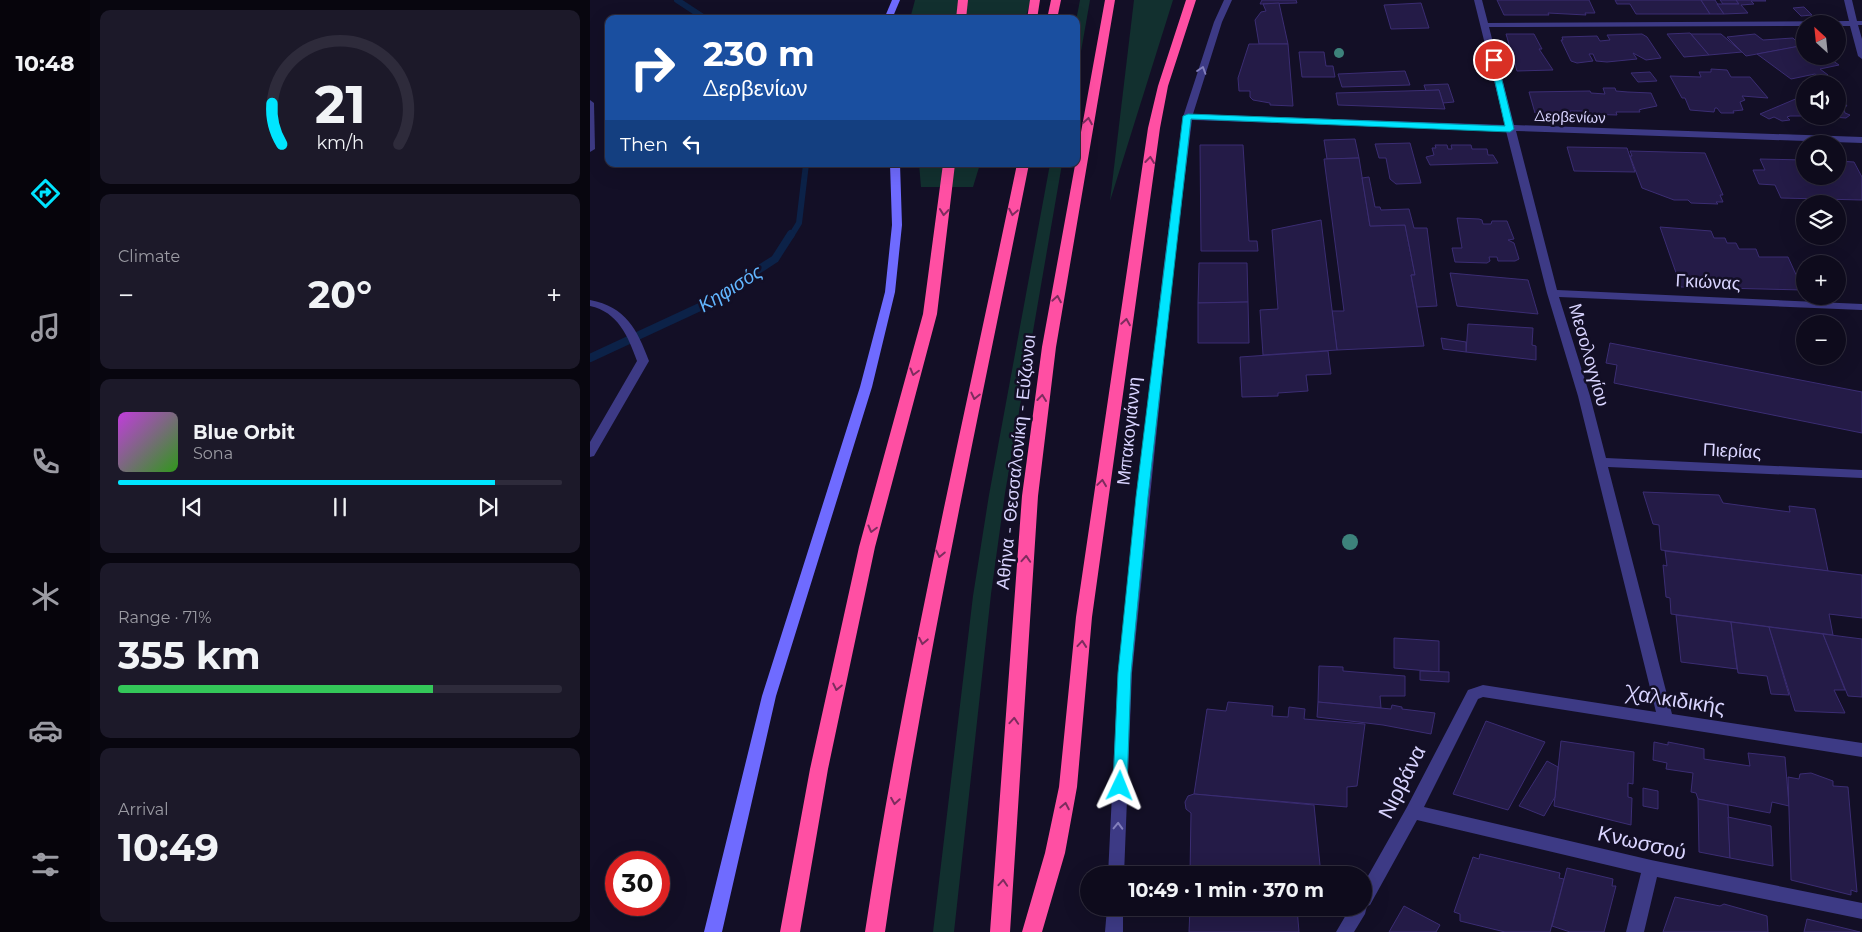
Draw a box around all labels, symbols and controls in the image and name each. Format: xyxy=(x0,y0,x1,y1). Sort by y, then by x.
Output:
north arrow xyxy=(1796,15,1846,65)
map controls xyxy=(1796,15,1846,365)
text: 230 m xyxy=(703,32,815,75)
icon: right xyxy=(620,35,685,100)
pin xyxy=(1473,39,1515,81)
icon: arrive xyxy=(1480,46,1508,74)
text: 10:48 xyxy=(15,50,75,77)
one-way arrow xyxy=(1197,66,1207,75)
text: 21 xyxy=(314,73,366,136)
text: Δερβενίων xyxy=(703,75,808,102)
button: sound xyxy=(1796,75,1846,125)
street label: Δερβενίων xyxy=(1534,106,1606,127)
one-way arrow xyxy=(1083,117,1093,126)
icon: left xyxy=(678,130,706,158)
text: km/h xyxy=(316,132,364,153)
text: Then xyxy=(620,133,668,156)
button: search xyxy=(1796,135,1846,185)
one-way arrow xyxy=(1144,156,1155,164)
icon: directions xyxy=(28,176,63,211)
button: layers xyxy=(1796,195,1846,245)
one-way arrow xyxy=(1009,207,1019,216)
one-way arrow xyxy=(939,209,950,217)
text: Climate xyxy=(118,247,180,266)
button: + xyxy=(1796,255,1846,305)
water label: Κηφισός xyxy=(694,259,767,317)
street label: Γκιώνας xyxy=(1675,269,1741,295)
text: 20° xyxy=(308,271,372,318)
text: − xyxy=(118,278,134,312)
text: + xyxy=(546,278,562,312)
one-way arrow xyxy=(1052,294,1062,303)
street label: Μεσολογγίου xyxy=(1564,301,1614,409)
icon: music xyxy=(28,310,63,345)
button: − xyxy=(1796,315,1846,365)
one-way arrow xyxy=(1121,318,1131,327)
street label: Αθήνα - Θεσσαλονίκη - Εύζωνοι xyxy=(992,333,1040,591)
one-way arrow xyxy=(909,367,920,376)
street label: Μπακογιάννη xyxy=(1112,376,1146,486)
one-way arrow xyxy=(970,391,981,400)
one-way arrow xyxy=(1037,393,1047,402)
text: Blue Orbit xyxy=(193,421,295,444)
street label: Πιερίας xyxy=(1702,438,1762,464)
icon: phone xyxy=(28,444,63,479)
text: Sona xyxy=(193,444,233,463)
one-way arrow xyxy=(1096,479,1107,487)
icon: previous xyxy=(178,493,206,521)
icon: pause xyxy=(326,493,354,521)
icon: next xyxy=(474,493,502,521)
one-way arrow xyxy=(867,524,878,533)
one-way arrow xyxy=(935,550,946,559)
one-way arrow xyxy=(1020,555,1031,563)
icon: climate xyxy=(28,579,63,614)
text: Range · 71% xyxy=(118,608,211,627)
text: 355 km xyxy=(118,632,261,679)
one-way arrow xyxy=(918,636,929,645)
one-way arrow xyxy=(1076,640,1087,648)
street label: Χαλκιδικής xyxy=(1622,679,1727,720)
one-way arrow xyxy=(832,683,843,692)
icon: car xyxy=(28,713,63,748)
one-way arrow xyxy=(1008,717,1019,725)
street label: Νιρβάνα xyxy=(1373,741,1431,822)
position arrow xyxy=(1093,759,1145,811)
one-way arrow xyxy=(891,797,901,805)
text: Arrival xyxy=(118,800,168,819)
one-way arrow xyxy=(1059,801,1069,810)
street label: Κνωσσού xyxy=(1595,820,1689,865)
one-way arrow xyxy=(1113,822,1124,830)
text: 10:49 xyxy=(118,824,219,871)
icon: filters xyxy=(28,847,63,882)
speed limit sign: 30 xyxy=(605,851,670,916)
one-way arrow xyxy=(997,879,1008,887)
text: 10:49 · 1 min · 370 m xyxy=(1128,879,1324,902)

